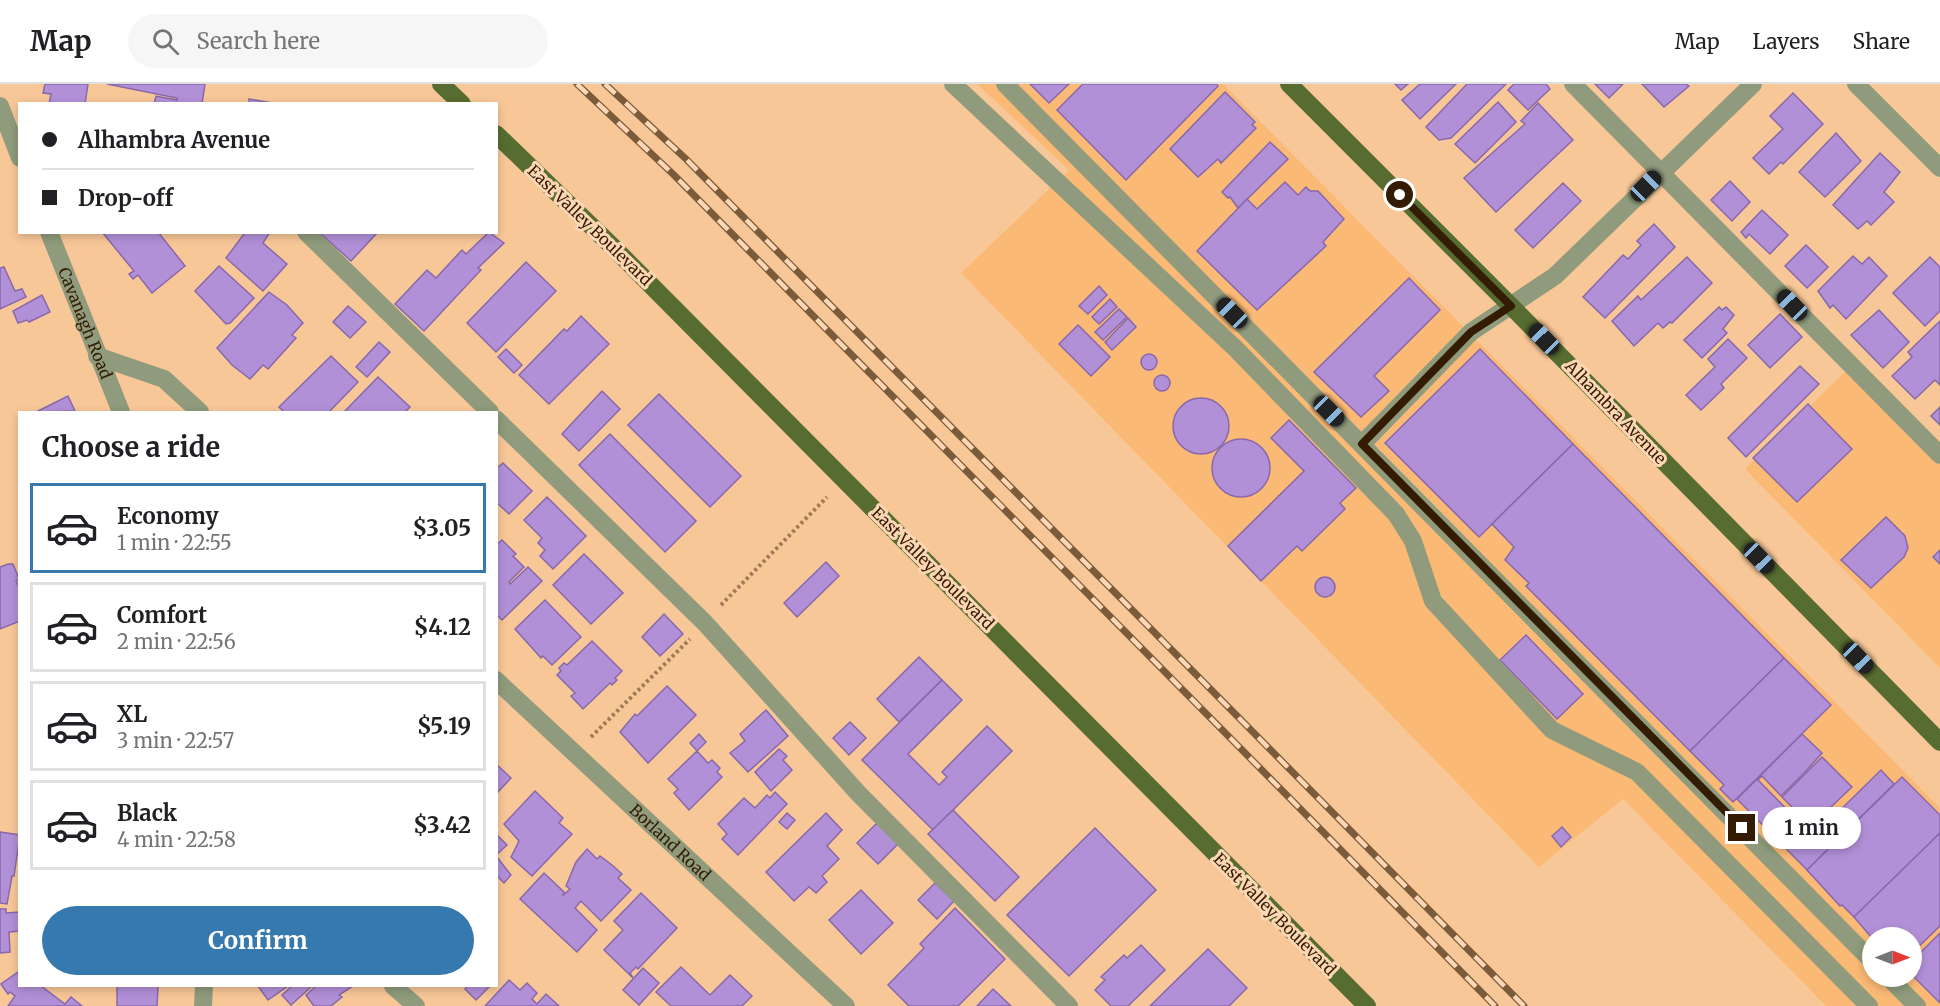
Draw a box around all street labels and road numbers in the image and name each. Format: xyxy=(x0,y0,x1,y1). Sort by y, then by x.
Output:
street label: East Valley Boulevard xyxy=(524,161,656,290)
street label: Cavanagh Road xyxy=(54,264,117,382)
street label: Alhambra Avenue xyxy=(1561,355,1671,468)
street label: East Valley Boulevard xyxy=(868,503,999,634)
street label: Borland Road xyxy=(625,800,715,885)
street label: East Valley Boulevard xyxy=(1210,849,1341,980)

